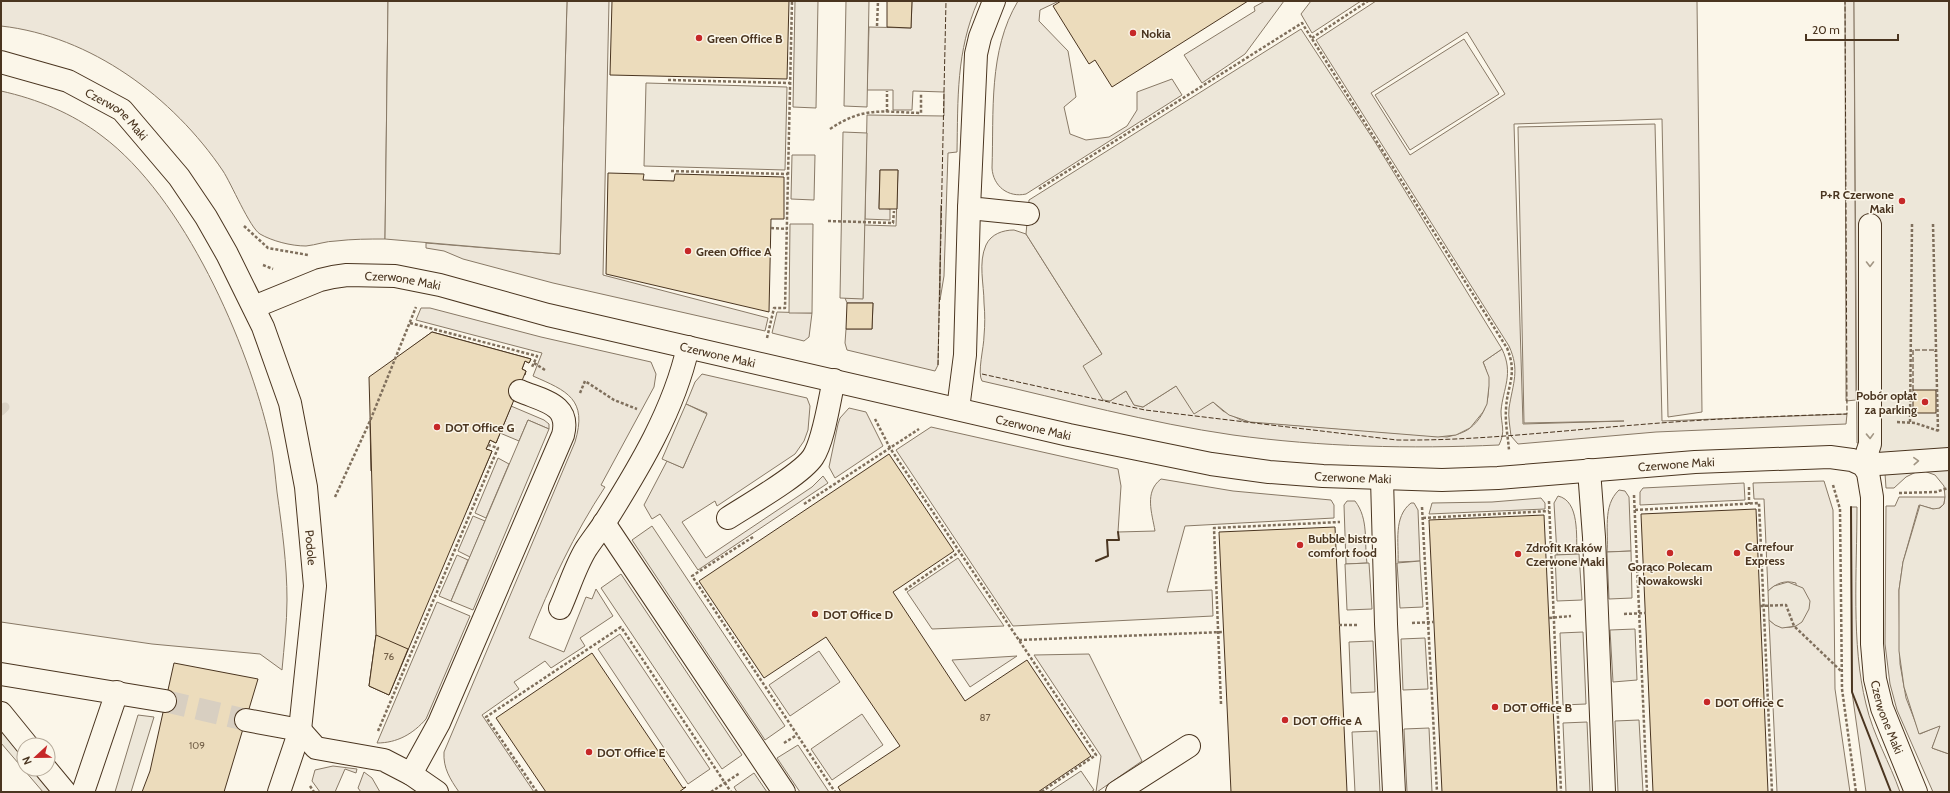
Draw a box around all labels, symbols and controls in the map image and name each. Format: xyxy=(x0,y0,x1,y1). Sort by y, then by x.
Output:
scale bar xyxy=(1806,16,1898,42)
text: 20 m xyxy=(1812,22,1840,37)
place label: Nokia xyxy=(1141,26,1171,41)
marker: Nokia xyxy=(1128,28,1138,38)
place label: Green Office B xyxy=(707,31,783,46)
marker: Green Office B xyxy=(694,33,704,43)
street label: Czerwone Maki xyxy=(83,84,151,143)
place label: P+R Czerwone Maki xyxy=(1820,187,1894,216)
marker: P+R Czerwone Maki xyxy=(1897,196,1907,206)
place label: Green Office A xyxy=(696,244,772,259)
marker: Green Office A xyxy=(683,246,693,256)
one-way arrow xyxy=(1866,261,1874,267)
street label: Czerwone Maki xyxy=(364,268,442,293)
street label: Czerwone Maki xyxy=(679,338,757,370)
place label: Pobór opłat za parking xyxy=(1856,388,1917,417)
marker: Pobór opłat za parking xyxy=(1920,397,1930,407)
street label: Czerwone Maki xyxy=(994,411,1073,443)
place label: DOT Office G xyxy=(445,420,514,435)
marker: DOT Office G xyxy=(432,422,442,432)
one-way arrow xyxy=(1866,433,1874,439)
street label: Czerwone Maki xyxy=(1637,454,1715,474)
one-way arrow xyxy=(1913,457,1919,466)
street label: Czerwone Maki xyxy=(1314,468,1392,486)
street label: Podole xyxy=(302,529,321,566)
place label: Bubble bistro comfort food xyxy=(1308,531,1378,560)
place label: Carrefour Express xyxy=(1745,539,1794,568)
marker: Bubble bistro comfort food xyxy=(1295,540,1305,550)
place label: Zdrofit Kraków Czerwone Maki xyxy=(1526,540,1605,569)
marker: Gorąco Polecam Nowakowski xyxy=(1665,548,1675,558)
marker: Carrefour Express xyxy=(1732,548,1742,558)
marker: Zdrofit Kraków Czerwone Maki xyxy=(1513,549,1523,559)
place label: Gorąco Polecam Nowakowski xyxy=(1628,559,1712,588)
place label: DOT Office D xyxy=(823,607,893,622)
marker: DOT Office D xyxy=(810,609,820,619)
house number: 76 xyxy=(384,650,395,663)
street label: Czerwone Maki xyxy=(1868,679,1907,756)
place label: DOT Office C xyxy=(1715,695,1784,710)
marker: DOT Office C xyxy=(1702,697,1712,707)
place label: DOT Office B xyxy=(1503,700,1572,715)
marker: DOT Office B xyxy=(1490,702,1500,712)
house number: 87 xyxy=(979,711,991,724)
place label: DOT Office A xyxy=(1293,713,1362,728)
marker: DOT Office A xyxy=(1280,715,1290,725)
north arrow xyxy=(16,737,56,777)
house number: 109 xyxy=(189,739,205,752)
place label: DOT Office E xyxy=(597,745,665,760)
marker: DOT Office E xyxy=(584,747,594,757)
text: N xyxy=(19,755,35,767)

